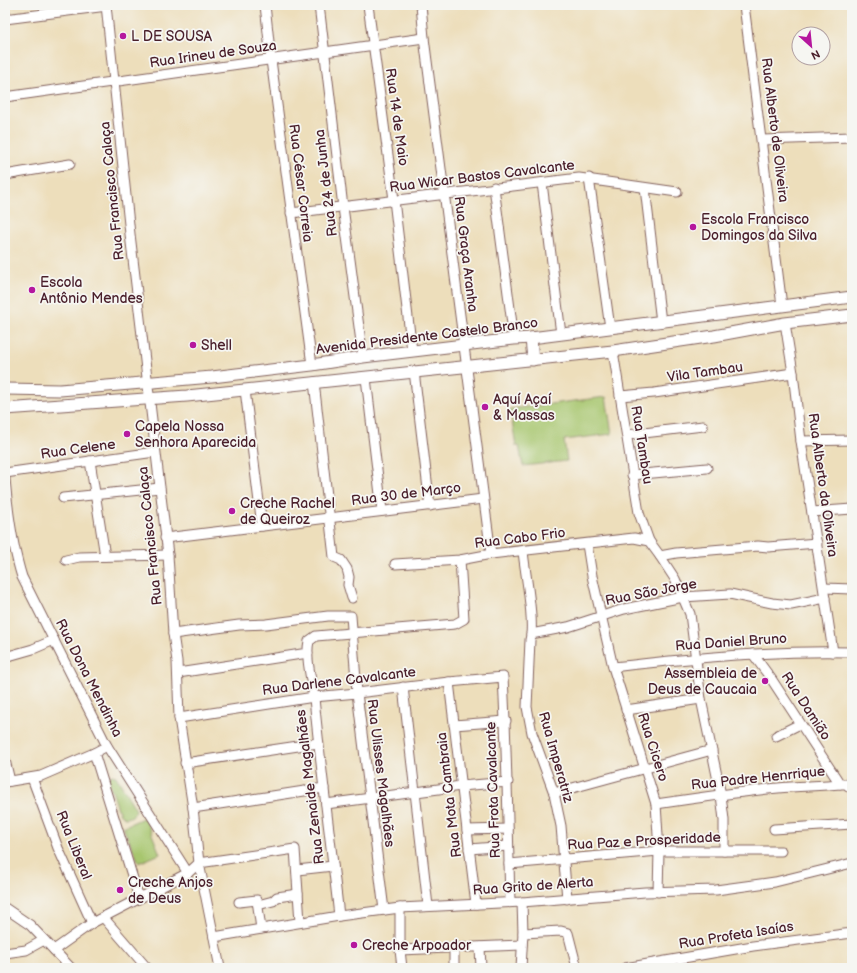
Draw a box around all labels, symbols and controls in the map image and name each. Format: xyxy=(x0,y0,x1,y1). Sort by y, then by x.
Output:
north arrow xyxy=(791,26,831,66)
place label: L DE SOUSA xyxy=(131,28,213,45)
marker: L DE SOUSA xyxy=(118,31,128,41)
street label: Rua Irineu de Souza xyxy=(148,37,278,71)
text: N xyxy=(809,47,822,62)
street label: Rua Alberto de Oliveira xyxy=(758,57,792,203)
street label: Rua 14 de Maio xyxy=(382,67,412,167)
street label: Rua Francisco Calaça xyxy=(96,121,128,261)
street label: Rua César Correia xyxy=(285,123,317,243)
street label: Rua 24 de Junha xyxy=(311,128,341,238)
street label: Rua Wicar Bastos Cavalcante xyxy=(389,156,575,196)
street label: Rua Graça Aranha xyxy=(450,195,482,313)
place label: Escola Francisco Domingos da Silva xyxy=(701,211,817,244)
marker: Escola Francisco Domingos da Silva xyxy=(688,222,698,232)
place label: Escola Antônio Mendes xyxy=(40,274,143,307)
marker: Escola Antônio Mendes xyxy=(27,285,37,295)
street label: Avenida Presidente Castelo Branco xyxy=(315,314,539,358)
place label: Shell xyxy=(201,337,232,354)
marker: Shell xyxy=(188,340,198,350)
street label: Vila Tambau xyxy=(666,358,744,386)
place label: Aquí Açaí & Massas xyxy=(493,391,555,424)
marker: Aquí Açaí & Massas xyxy=(480,402,490,412)
street label: Rua Tambau xyxy=(627,405,657,485)
street label: Rua Alberto da Oliveira xyxy=(804,412,842,558)
place label: Capela Nossa Senhora Aparecida xyxy=(135,418,256,451)
marker: Capela Nossa Senhora Aparecida xyxy=(122,429,132,439)
street label: Rua Celene xyxy=(40,435,116,463)
street label: Rua Francisco Calaça xyxy=(134,466,166,606)
street label: Rua 30 de Março xyxy=(350,479,462,509)
place label: Creche Rachel de Queiroz xyxy=(240,495,335,528)
marker: Creche Rachel de Queiroz xyxy=(227,506,237,516)
street label: Rua Cabo Frio xyxy=(474,524,567,552)
street label: Rua São Jorge xyxy=(604,575,698,609)
street label: Rua Dona Mendinha xyxy=(52,616,126,740)
street label: Rua Daniel Bruno xyxy=(675,630,788,654)
street label: Rua Darlene Cavalcante xyxy=(261,663,417,699)
place label: Assembleia de Deus de Caucaia xyxy=(648,665,757,698)
street label: Rua Damião xyxy=(778,669,834,743)
marker: Assembleia de Deus de Caucaia xyxy=(760,676,770,686)
street label: Rua Ulisses Magalhães xyxy=(363,698,399,848)
street label: Rua Zenaide Magalhães xyxy=(292,709,328,865)
street label: Rua Imperatriz xyxy=(535,710,577,805)
street label: Rua Cicero xyxy=(634,711,672,784)
street label: Rua Frota Cavalcante xyxy=(482,721,504,859)
street label: Rua Mota Cambraia xyxy=(433,731,465,859)
street label: Rua Padre Henrrique xyxy=(690,763,826,793)
street label: Rua Liberal xyxy=(52,808,96,882)
street label: Rua Paz e Prosperidade xyxy=(567,828,721,854)
street label: Rua Grito de Alerta xyxy=(472,873,594,899)
place label: Creche Anjos de Deus xyxy=(128,874,213,907)
marker: Creche Anjos de Deus xyxy=(115,885,125,895)
street label: Rua Profeta Isaías xyxy=(677,918,795,952)
place label: Creche Arpoador xyxy=(362,937,472,954)
marker: Creche Arpoador xyxy=(349,940,359,950)

